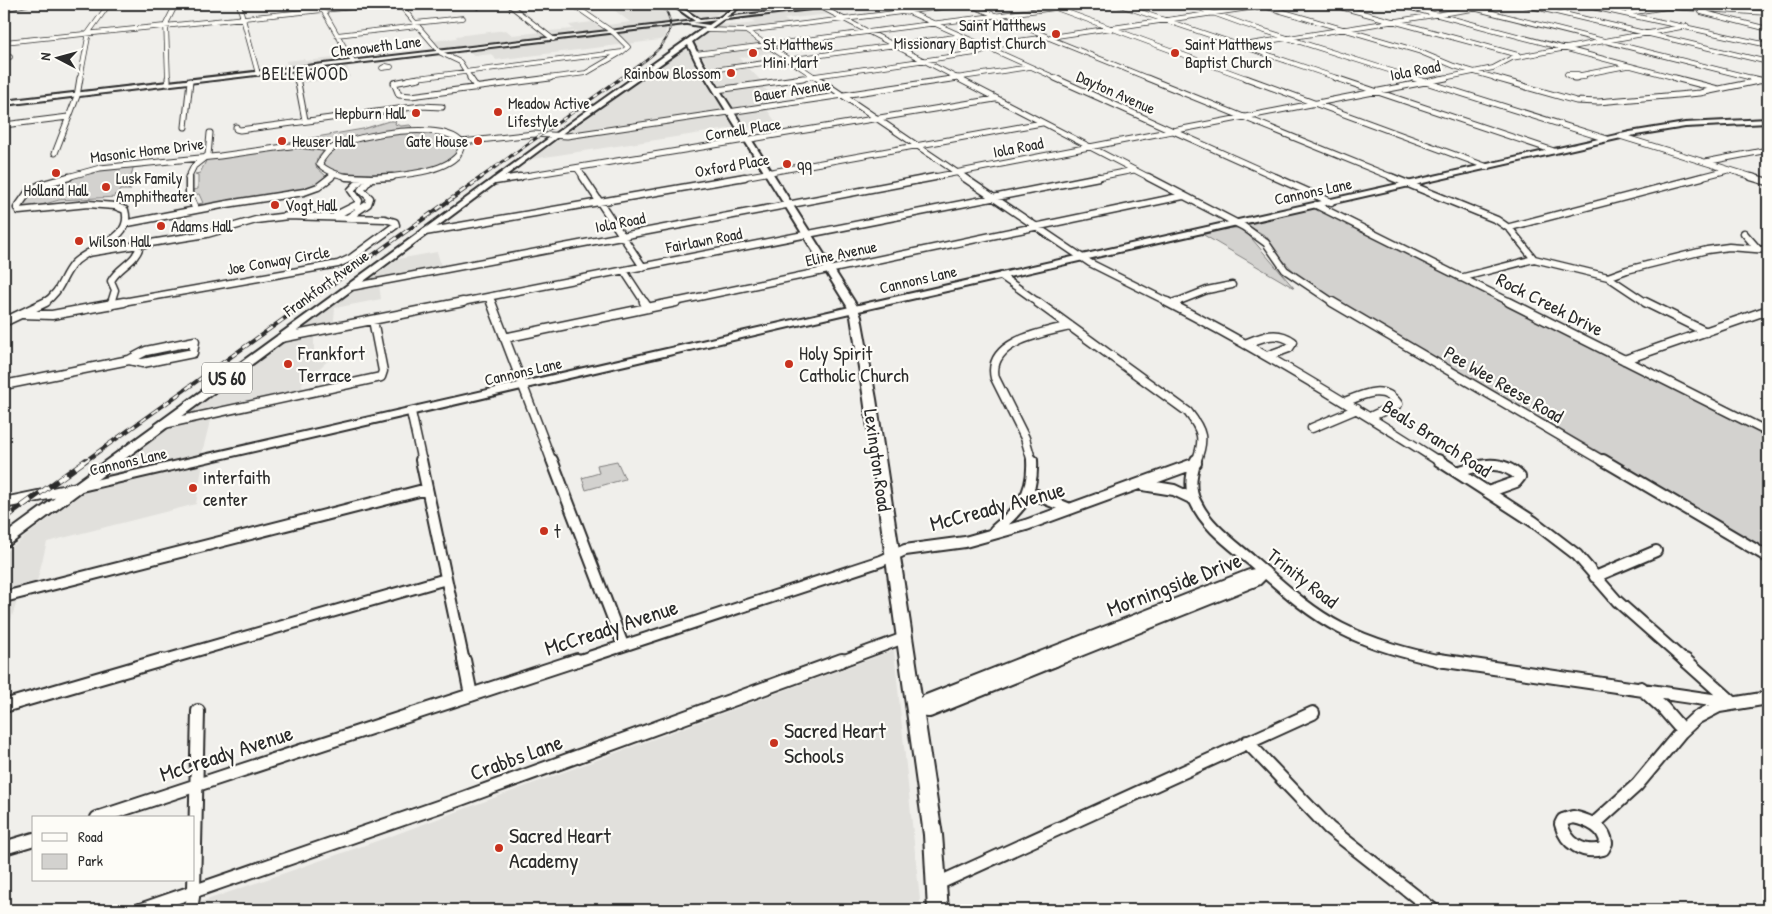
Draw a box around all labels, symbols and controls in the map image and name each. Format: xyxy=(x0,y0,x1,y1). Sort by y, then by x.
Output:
place label: Saint Matthews Missionary Baptist Church xyxy=(894,14,1046,54)
marker: Saint Matthews Missionary Baptist Church xyxy=(1050,28,1062,40)
street label: Chenoweth Lane xyxy=(329,29,423,62)
north arrow xyxy=(32,32,82,82)
place label: St Matthews Mini Mart xyxy=(763,33,833,73)
place label: Saint Matthews Baptist Church xyxy=(1185,33,1272,73)
marker: St Matthews Mini Mart xyxy=(747,47,759,59)
marker: Saint Matthews Baptist Church xyxy=(1169,47,1181,59)
text: N xyxy=(35,51,54,61)
street label: Iola Road xyxy=(1388,54,1442,86)
district label: BELLEWOOD xyxy=(261,61,349,86)
place label: Rainbow Blossom xyxy=(624,62,721,84)
street label: Dayton Avenue xyxy=(1073,65,1159,119)
marker: Rainbow Blossom xyxy=(725,67,737,79)
street label: Bauer Avenue xyxy=(752,73,833,107)
place label: Meadow Active Lifestyle xyxy=(508,92,590,132)
place label: Hepburn Hall xyxy=(335,102,406,124)
marker: Meadow Active Lifestyle xyxy=(492,106,504,118)
marker: Hepburn Hall xyxy=(410,107,422,119)
street label: Cornell Place xyxy=(704,112,783,146)
place label: Heuser Hall xyxy=(292,130,355,152)
place label: Gate House xyxy=(406,130,469,152)
street label: Iola Road xyxy=(991,131,1045,163)
street label: Masonic Home Drive xyxy=(89,132,206,168)
marker: Heuser Hall xyxy=(276,135,288,147)
marker: Gate House xyxy=(472,135,484,147)
street label: Oxford Place xyxy=(693,148,772,182)
place label: qq xyxy=(797,153,812,175)
marker: qq xyxy=(781,158,793,170)
marker: Holland Hall xyxy=(50,167,62,179)
place label: Lusk Family Amphitheater xyxy=(116,167,195,207)
street label: Cannons Lane xyxy=(1272,172,1354,210)
place label: Holland Hall xyxy=(24,179,89,201)
marker: Lusk Family Amphitheater xyxy=(100,181,112,193)
place label: Vogt Hall xyxy=(285,194,338,216)
marker: Vogt Hall xyxy=(269,199,281,211)
street label: Iola Road xyxy=(593,206,647,238)
place label: Adams Hall xyxy=(171,215,233,237)
marker: Adams Hall xyxy=(155,220,167,232)
street label: Fairlawn Road xyxy=(663,222,744,258)
place label: Wilson Hall xyxy=(89,230,151,252)
marker: Wilson Hall xyxy=(73,235,85,247)
street label: Eline Avenue xyxy=(803,235,879,271)
street label: Joe Conway Circle xyxy=(225,240,332,280)
street label: Frankfort Avenue xyxy=(278,244,374,322)
street label: Cannons Lane xyxy=(877,259,959,299)
street label: Rock Creek Drive xyxy=(1492,266,1608,342)
street label: Pee Wee Reese Road xyxy=(1439,339,1569,429)
place label: Frankfort Terrace xyxy=(297,340,365,388)
place label: Holy Spirit Catholic Church xyxy=(799,340,909,388)
street label: Cannons Lane xyxy=(482,351,564,391)
marker: Frankfort Terrace xyxy=(282,358,294,370)
marker: Holy Spirit Catholic Church xyxy=(783,358,795,370)
road number: US 60 xyxy=(202,362,252,393)
street label: Beals Branch Road xyxy=(1377,393,1497,483)
street label: Lexington Road xyxy=(858,407,898,513)
street label: Cannons Lane xyxy=(87,441,169,481)
place label: interfaith center xyxy=(203,464,270,512)
street label: McCready Avenue xyxy=(926,474,1068,538)
marker: interfaith center xyxy=(187,482,199,494)
place label: t xyxy=(554,518,561,544)
marker: t xyxy=(538,525,550,537)
street label: Trinity Road xyxy=(1262,542,1344,614)
street label: Morningside Drive xyxy=(1102,544,1246,623)
street label: McCready Avenue xyxy=(541,591,682,663)
place label: Sacred Heart Schools xyxy=(784,715,886,770)
street label: McCready Avenue xyxy=(156,717,297,789)
street label: Crabbs Lane xyxy=(466,726,567,788)
marker: Sacred Heart Schools xyxy=(768,737,780,749)
legend xyxy=(32,816,195,882)
place label: Sacred Heart Academy xyxy=(509,820,611,875)
text: Road xyxy=(78,826,103,847)
marker: Sacred Heart Academy xyxy=(493,842,505,854)
text: Park xyxy=(78,850,103,871)

